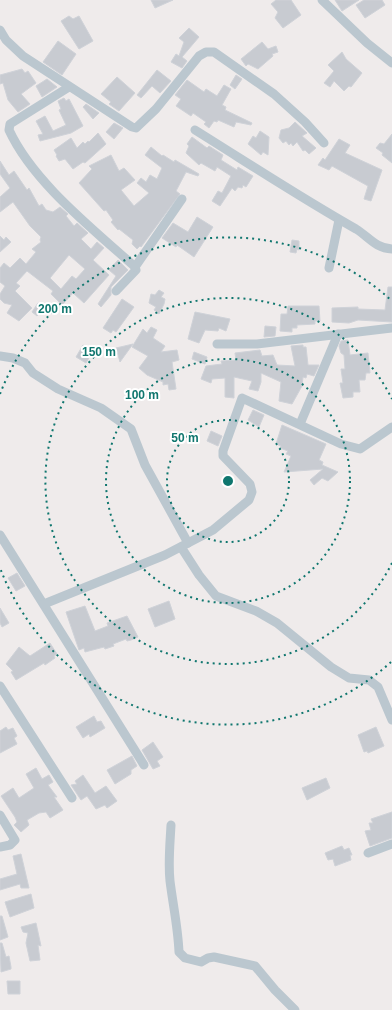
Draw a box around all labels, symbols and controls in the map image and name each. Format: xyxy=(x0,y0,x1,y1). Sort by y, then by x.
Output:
text: 200 m xyxy=(38,302,72,316)
text: 150 m xyxy=(82,345,116,359)
text: 100 m xyxy=(125,388,159,402)
text: 50 m xyxy=(171,431,199,445)
centre of rings xyxy=(221,474,235,488)

